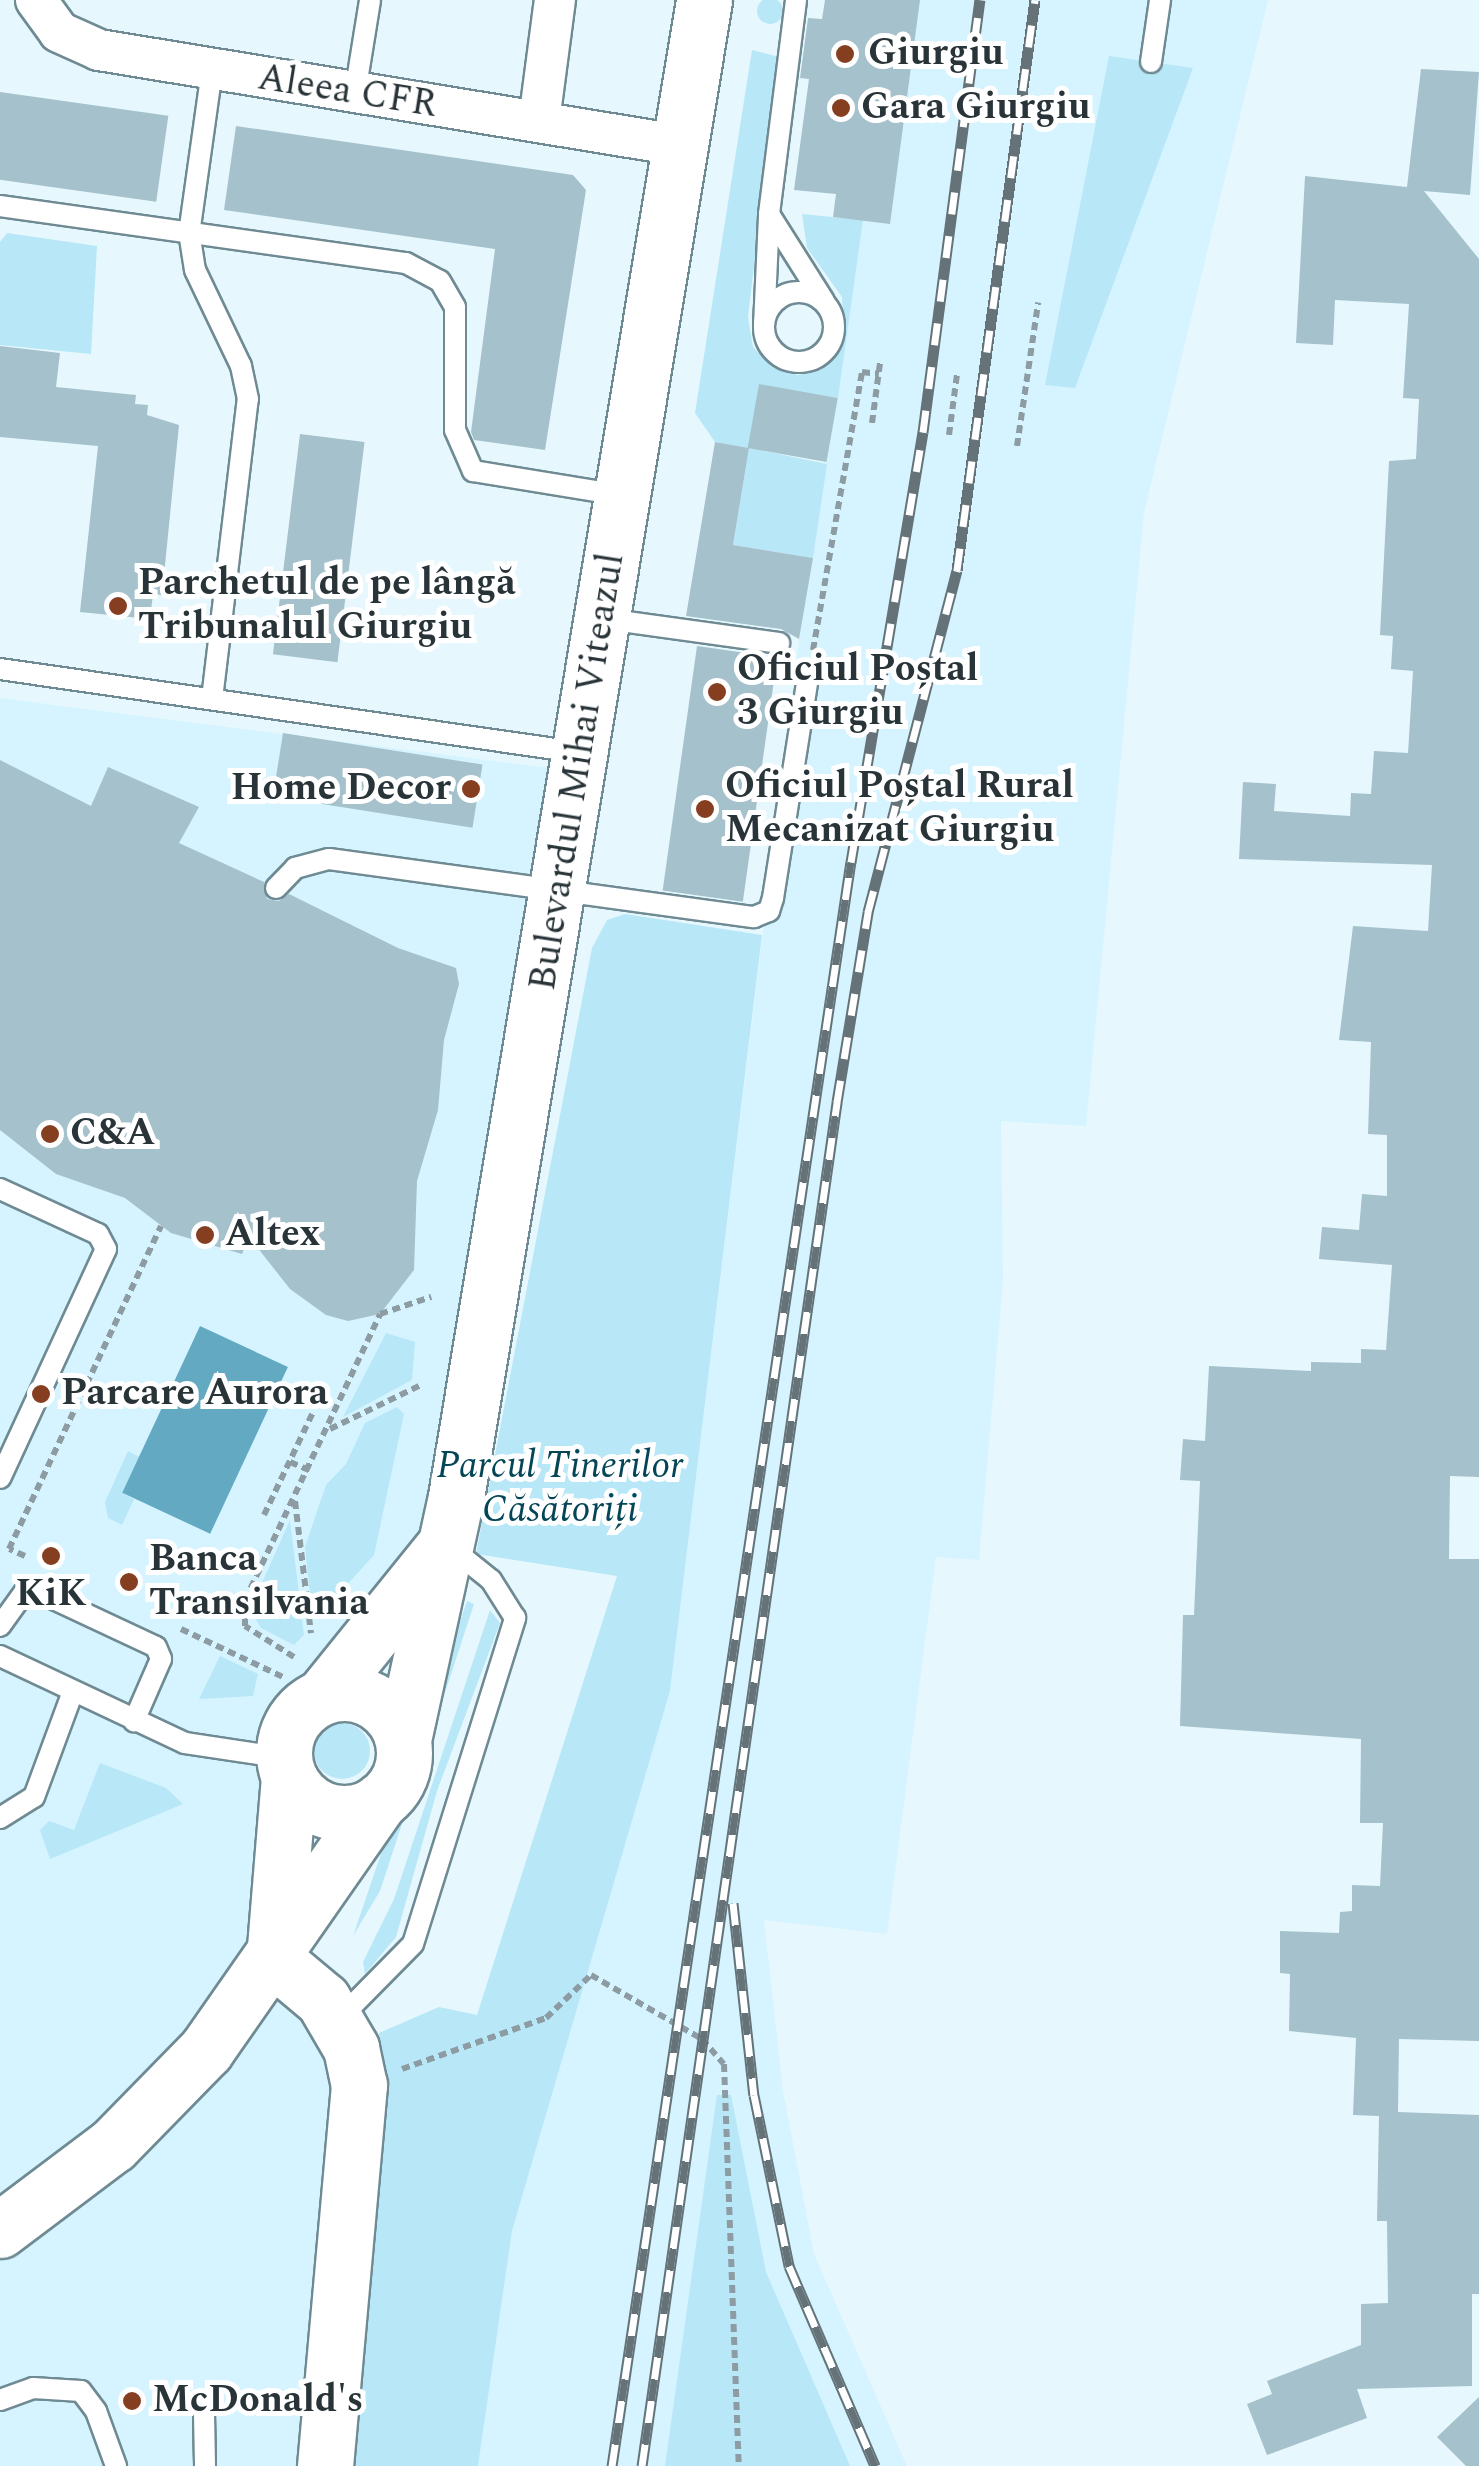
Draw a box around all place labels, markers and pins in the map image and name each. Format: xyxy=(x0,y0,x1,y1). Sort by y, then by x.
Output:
place label: Giurgiu xyxy=(868,31,1004,77)
marker: Giurgiu xyxy=(832,41,858,67)
place label: Gara Giurgiu xyxy=(861,85,1090,131)
marker: Gara Giurgiu xyxy=(830,97,852,119)
place label: Parchetul de pe lângă Tribunalul Giurgiu xyxy=(138,561,516,650)
marker: Parchetul de pe lângă Tribunalul Giurgiu xyxy=(107,595,129,617)
place label: Oficiul Poștal 3 Giurgiu xyxy=(737,647,978,736)
marker: Oficiul Poștal 3 Giurgiu xyxy=(706,681,728,703)
place label: Oficiul Poștal Rural Mecanizat Giurgiu xyxy=(725,764,1074,854)
place label: Home Decor xyxy=(231,766,451,812)
marker: Home Decor xyxy=(460,778,482,800)
marker: Oficiul Poștal Rural Mecanizat Giurgiu xyxy=(694,798,716,820)
place label: C&A xyxy=(70,1111,155,1157)
marker: C&A xyxy=(39,1123,61,1145)
place label: Altex xyxy=(225,1212,320,1258)
marker: Altex xyxy=(194,1224,216,1246)
place label: Parcare Aurora xyxy=(61,1371,328,1417)
marker: Parcare Aurora xyxy=(30,1383,52,1405)
place label: Banca Transilvania xyxy=(149,1537,369,1626)
marker: KiK xyxy=(40,1545,62,1567)
marker: Banca Transilvania xyxy=(118,1571,140,1593)
place label: KiK xyxy=(15,1572,87,1618)
place label: McDonald's xyxy=(152,2378,363,2424)
marker: McDonald's xyxy=(121,2390,143,2412)

